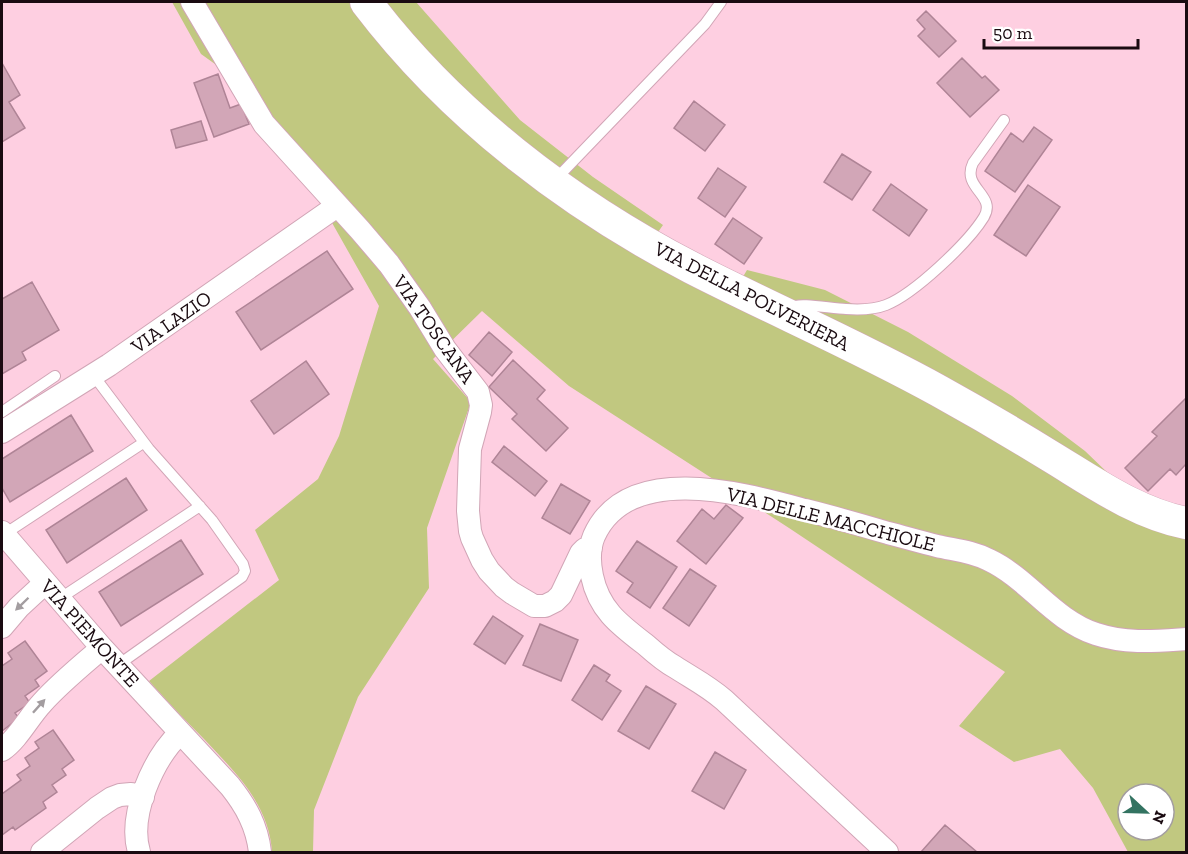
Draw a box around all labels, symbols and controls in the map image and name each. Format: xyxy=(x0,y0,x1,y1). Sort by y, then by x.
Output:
scale bar xyxy=(984,12,1138,50)
text: 50 m xyxy=(993,22,1033,44)
street label: VIA DELLA POLVERIERA xyxy=(649,236,855,356)
street label: VIA TOSCANA xyxy=(387,269,481,389)
street label: VIA LAZIO xyxy=(125,286,216,359)
street label: VIA DELLE MACCHIOLE xyxy=(723,481,938,557)
street label: VIA PIEMONTE xyxy=(35,574,145,692)
one-way arrow xyxy=(16,597,30,611)
one-way arrow xyxy=(32,699,45,714)
north arrow xyxy=(1116,782,1176,842)
text: N xyxy=(1148,808,1171,827)

